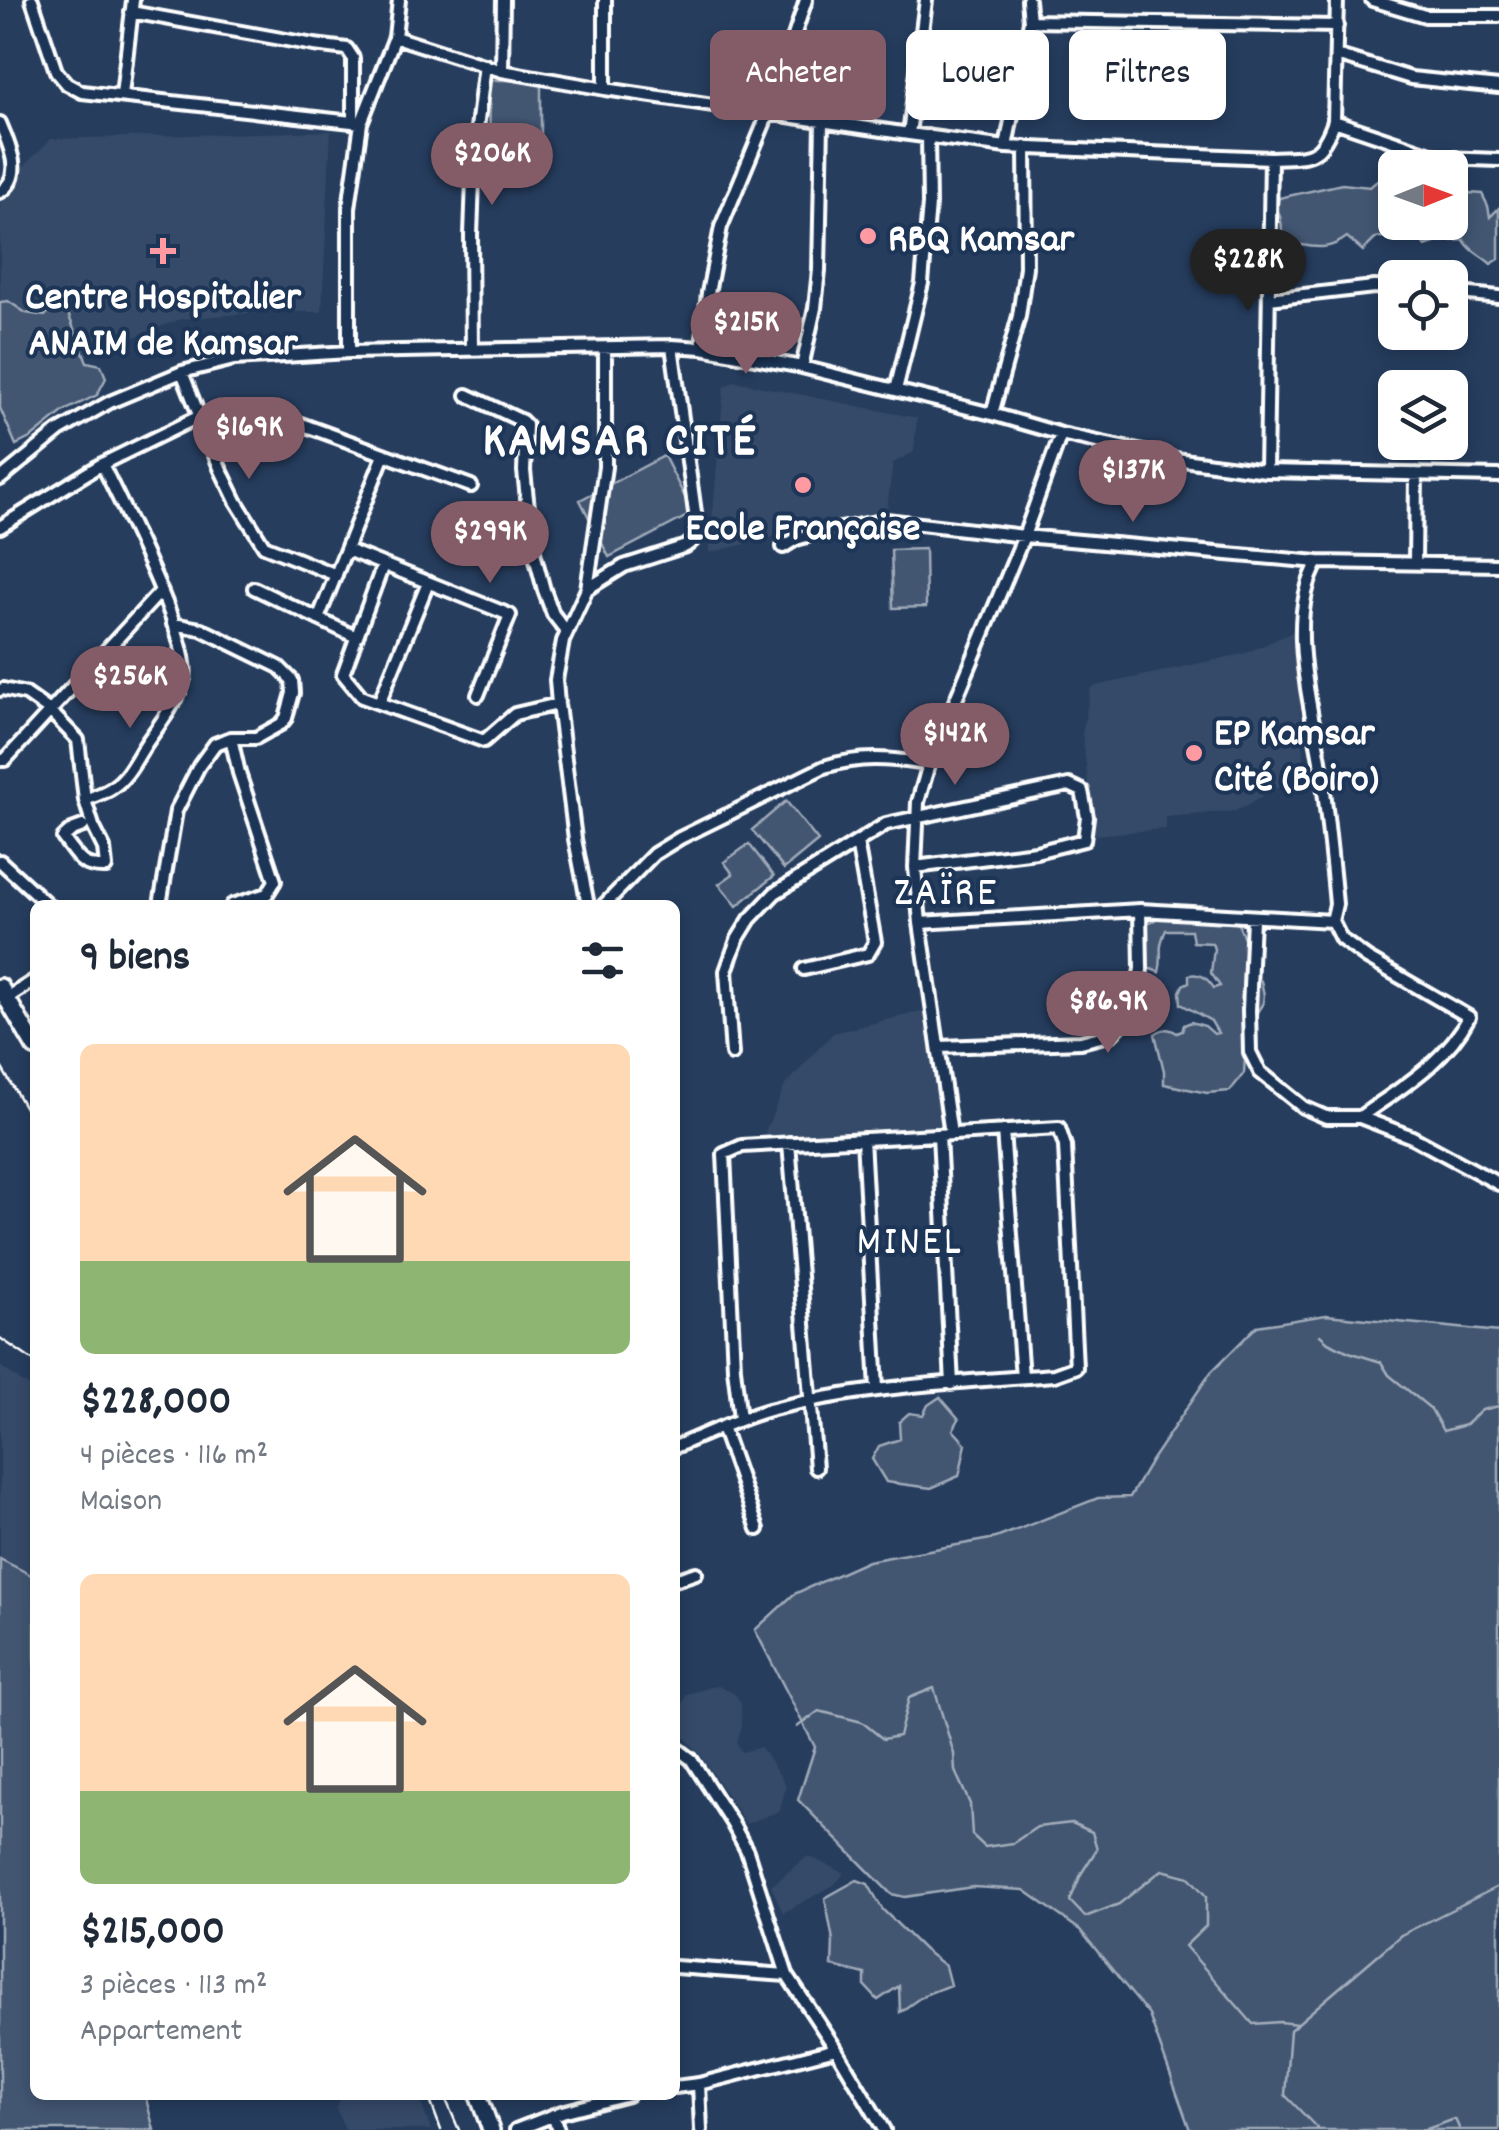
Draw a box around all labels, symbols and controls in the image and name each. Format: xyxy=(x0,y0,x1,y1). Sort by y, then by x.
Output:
chip: Acheter xyxy=(710,30,886,120)
chip: Louer xyxy=(906,30,1049,120)
chip: Filtres xyxy=(1069,30,1226,120)
pin: $206K xyxy=(422,123,562,208)
text: $206K xyxy=(453,132,531,178)
north arrow xyxy=(1378,150,1468,240)
map controls xyxy=(1378,150,1468,460)
place label: RBQ Kamsar xyxy=(888,214,1075,271)
marker: RBQ Kamsar xyxy=(857,225,879,247)
pin: $228K xyxy=(1178,229,1318,314)
marker: Centre Hospitalier ANAIM de Kamsar xyxy=(150,238,176,264)
text: $228K xyxy=(1212,238,1284,284)
button: locate xyxy=(1378,260,1468,350)
place label: Centre Hospitalier ANAIM de Kamsar xyxy=(25,272,302,375)
pin: $215K xyxy=(676,292,816,377)
text: $215K xyxy=(713,301,779,347)
button: layers xyxy=(1378,370,1468,460)
pin: $169K xyxy=(179,397,319,482)
text: $169K xyxy=(215,406,283,452)
district label: KAMSAR CITÉ xyxy=(482,408,758,480)
pin: $137K xyxy=(1063,440,1203,525)
text: $137K xyxy=(1101,449,1165,495)
marker: Ecole Française xyxy=(792,474,814,496)
pin: $299K xyxy=(420,501,560,586)
place label: Ecole Française xyxy=(686,503,920,560)
text: $299K xyxy=(453,510,527,556)
pin: $256K xyxy=(60,646,200,731)
text: $256K xyxy=(92,655,168,701)
pin: $142K xyxy=(885,703,1025,788)
place label: EP Kamsar Cité (Boiro) xyxy=(1214,708,1379,811)
text: $142K xyxy=(922,712,988,758)
marker: EP Kamsar Cité (Boiro) xyxy=(1183,742,1205,764)
district label: ZAÏRE xyxy=(893,866,999,926)
text: 9 biens xyxy=(80,930,190,990)
icon: filters xyxy=(575,933,630,988)
pin: $86.9K xyxy=(1027,971,1189,1056)
text: $86.9K xyxy=(1068,980,1148,1026)
icon: home xyxy=(265,1109,445,1289)
district label: MINEL xyxy=(856,1215,964,1275)
text: $228,000 xyxy=(80,1374,232,1434)
text: 4 pièces · 116 m² xyxy=(80,1434,268,1480)
text: Maison xyxy=(80,1480,162,1526)
icon: home xyxy=(265,1639,445,1819)
text: $215,000 xyxy=(80,1904,225,1964)
text: 3 pièces · 113 m² xyxy=(80,1964,268,2010)
text: Appartement xyxy=(80,2010,242,2056)

